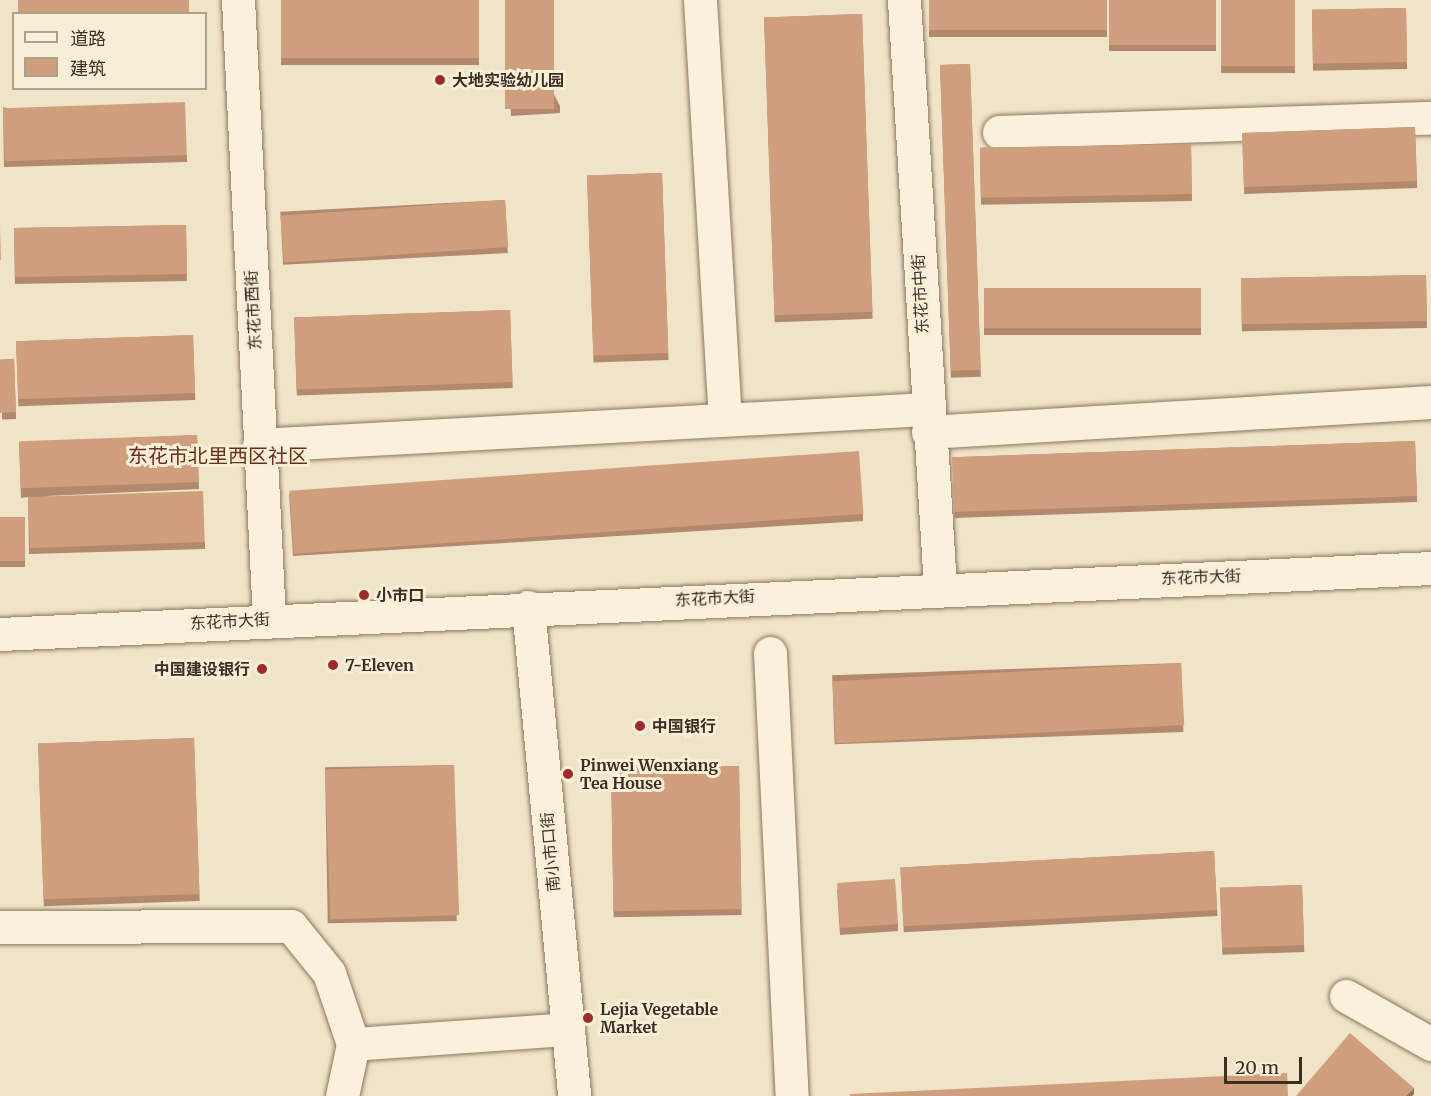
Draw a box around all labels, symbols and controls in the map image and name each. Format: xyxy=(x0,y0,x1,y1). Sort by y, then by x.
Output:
legend xyxy=(12,12,207,90)
text: 道路 xyxy=(70,27,106,50)
text: 建筑 xyxy=(70,57,106,80)
place label: 大地实验幼儿园 xyxy=(452,70,564,90)
marker: 大地实验幼儿园 xyxy=(433,73,447,87)
street label: 东花市中街 xyxy=(908,254,932,334)
street label: 东花市西街 xyxy=(241,270,265,350)
district label: 东花市北里西区社区 xyxy=(128,443,308,467)
street label: 东花市大街 xyxy=(1161,566,1241,588)
place label: 小市口 xyxy=(376,585,424,605)
street label: 东花市大街 xyxy=(675,586,755,610)
marker: 小市口 xyxy=(357,588,371,602)
street label: 东花市大街 xyxy=(190,609,270,633)
place label: 7-Eleven xyxy=(345,655,414,675)
marker: 7-Eleven xyxy=(326,658,340,672)
place label: 中国建设银行 xyxy=(154,659,250,679)
marker: 中国建设银行 xyxy=(255,662,269,676)
place label: 中国银行 xyxy=(652,716,716,736)
marker: 中国银行 xyxy=(633,719,647,733)
place label: Pinwei Wenxiang Tea House xyxy=(580,755,718,793)
marker: Pinwei Wenxiang Tea House xyxy=(561,767,575,781)
street label: 南小市口街 xyxy=(537,811,563,893)
place label: Lejia Vegetable Market xyxy=(600,999,718,1037)
marker: Lejia Vegetable Market xyxy=(581,1011,595,1025)
scale bar xyxy=(1227,1045,1305,1083)
text: 20 m xyxy=(1235,1056,1279,1079)

